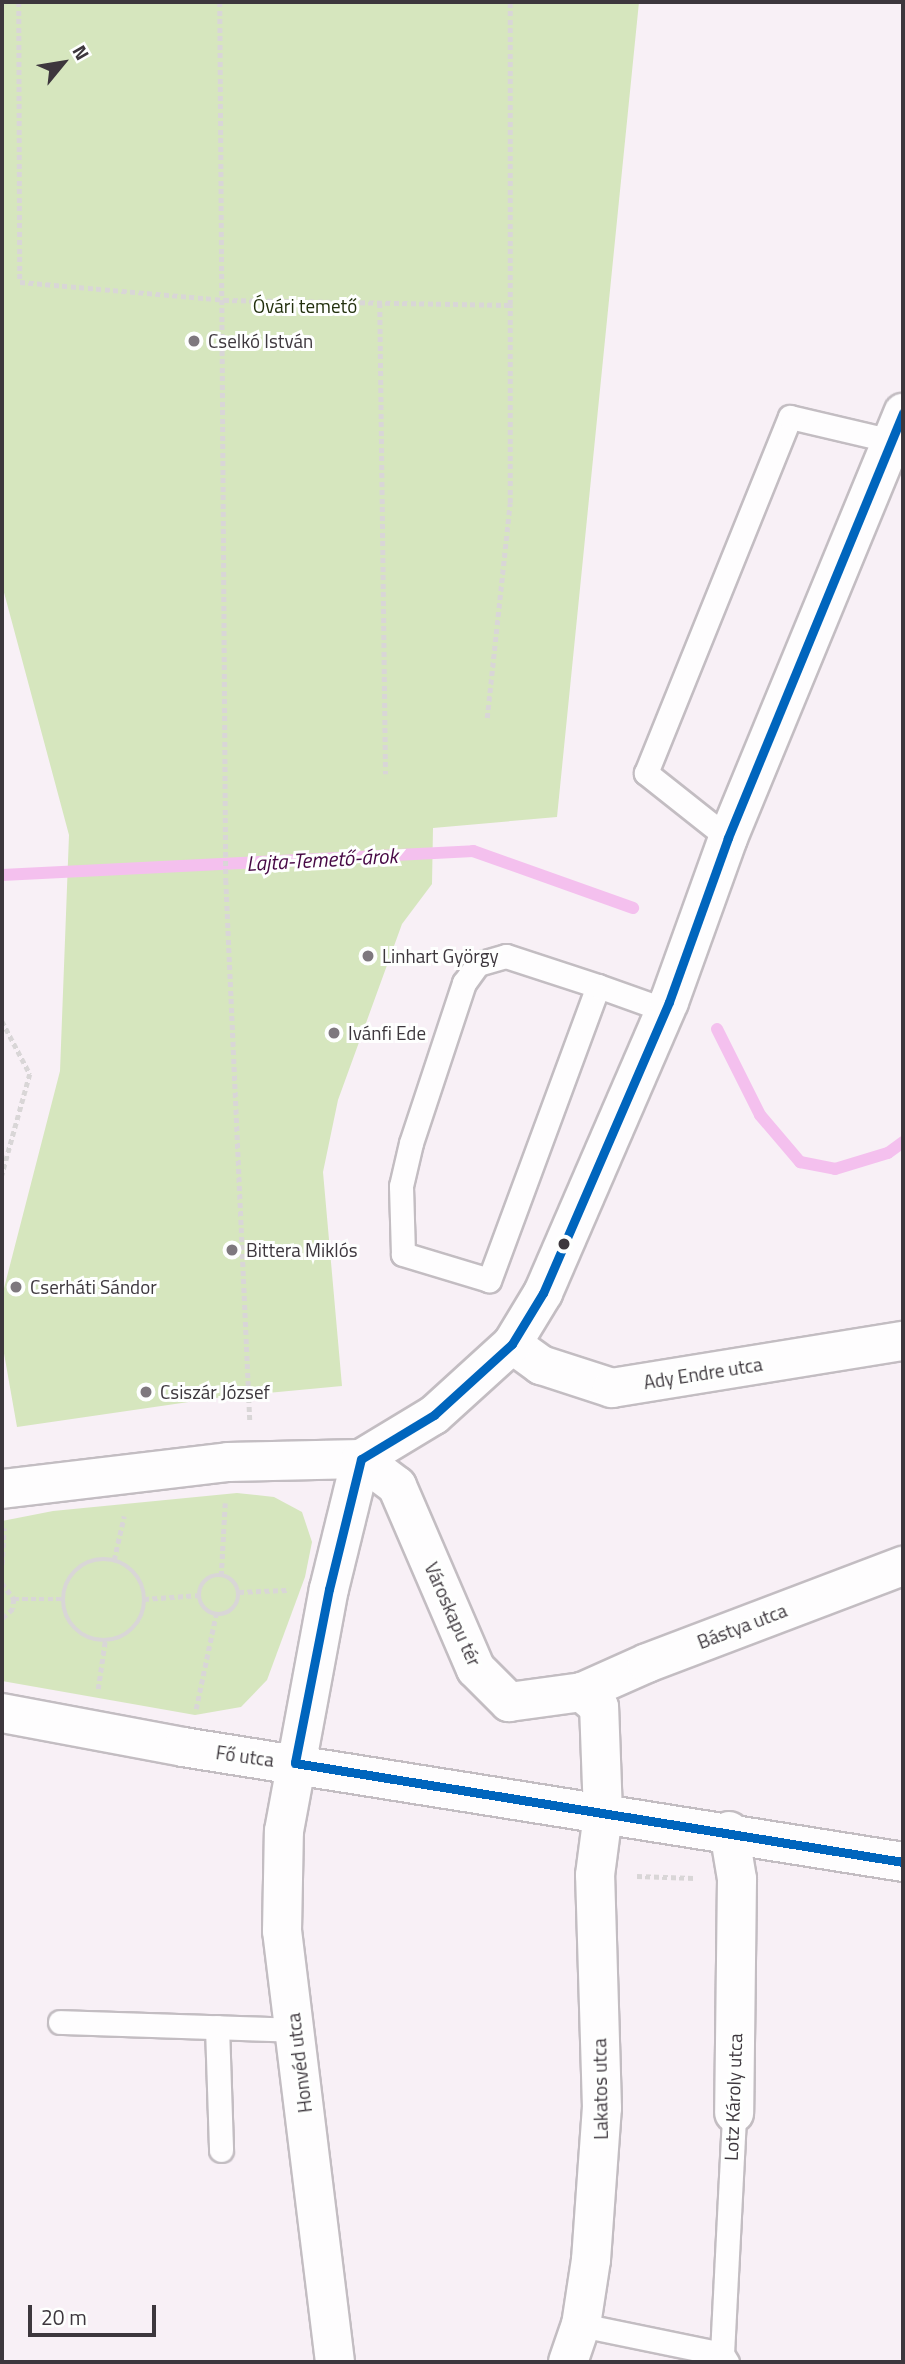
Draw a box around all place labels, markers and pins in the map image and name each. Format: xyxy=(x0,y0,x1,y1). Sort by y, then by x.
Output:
place label: Cselkó István xyxy=(208,330,313,352)
marker: Cselkó István xyxy=(186,333,202,349)
place label: Linhart György xyxy=(382,945,499,967)
marker: Linhart György xyxy=(360,948,376,964)
place label: Ivánfi Ede xyxy=(348,1022,426,1044)
marker: Ivánfi Ede xyxy=(326,1025,342,1041)
unlabelled marker xyxy=(557,1237,571,1251)
place label: Bittera Miklós xyxy=(246,1239,358,1261)
marker: Bittera Miklós xyxy=(224,1242,240,1258)
place label: Cserháti Sándor xyxy=(30,1276,157,1298)
marker: Cserháti Sándor xyxy=(8,1279,24,1295)
place label: Csiszár József xyxy=(160,1381,270,1403)
marker: Csiszár József xyxy=(138,1384,154,1400)

